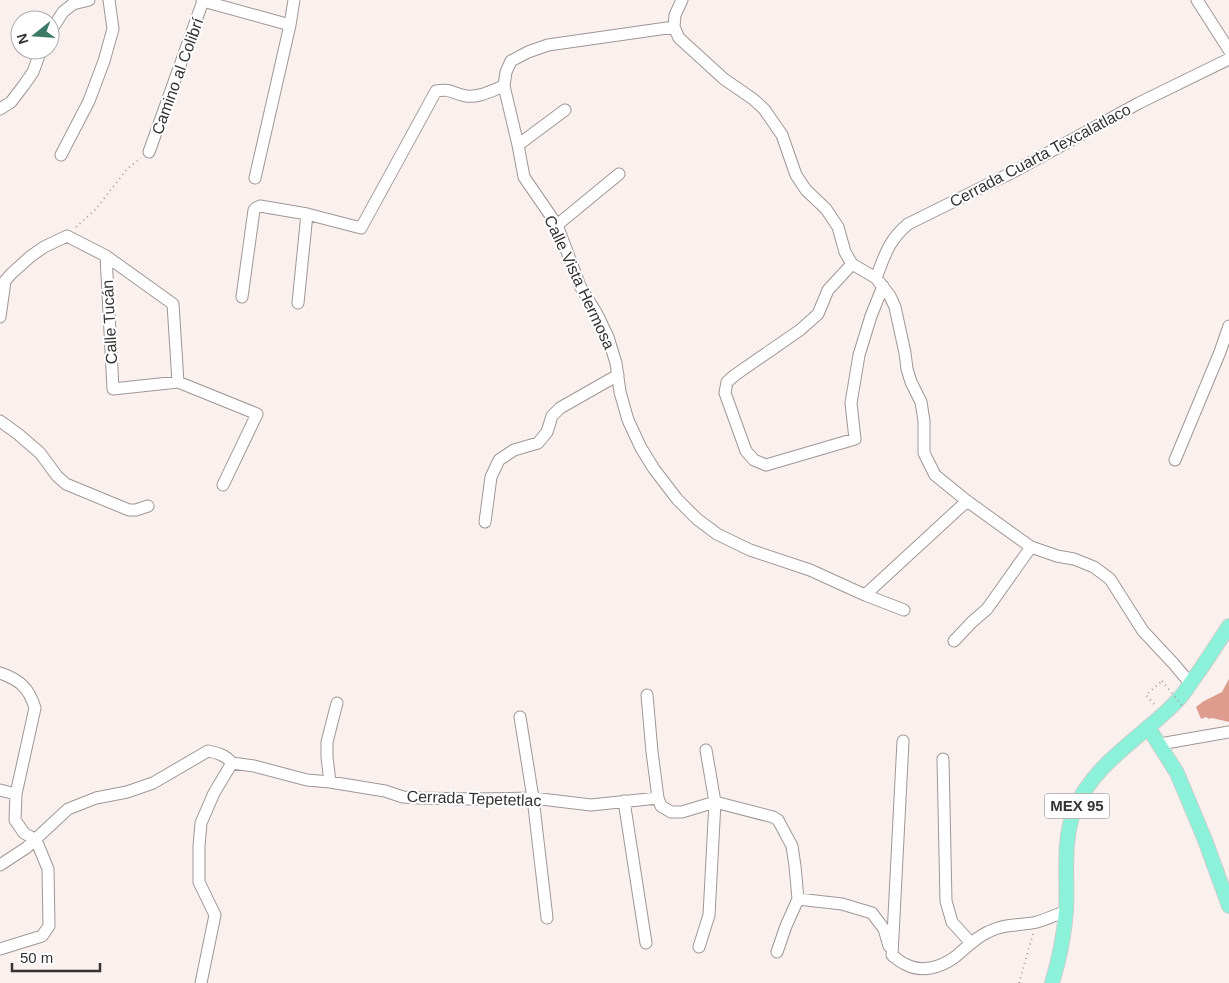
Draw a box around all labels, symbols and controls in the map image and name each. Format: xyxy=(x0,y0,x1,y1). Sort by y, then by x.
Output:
north arrow xyxy=(10,10,60,60)
street label: Camino al Colibrí xyxy=(148,15,207,137)
text: N xyxy=(13,32,32,46)
street label: Cerrada Cuarta Texcalatlaco xyxy=(947,100,1134,210)
street label: Calle Vista Hermosa xyxy=(541,213,618,352)
street label: Calle Tucán xyxy=(99,279,120,365)
street label: Cerrada Tepetetlac xyxy=(406,788,542,809)
road number: MEX 95 xyxy=(1044,794,1110,818)
scale bar xyxy=(12,940,100,972)
text: 50 m xyxy=(20,949,53,966)

